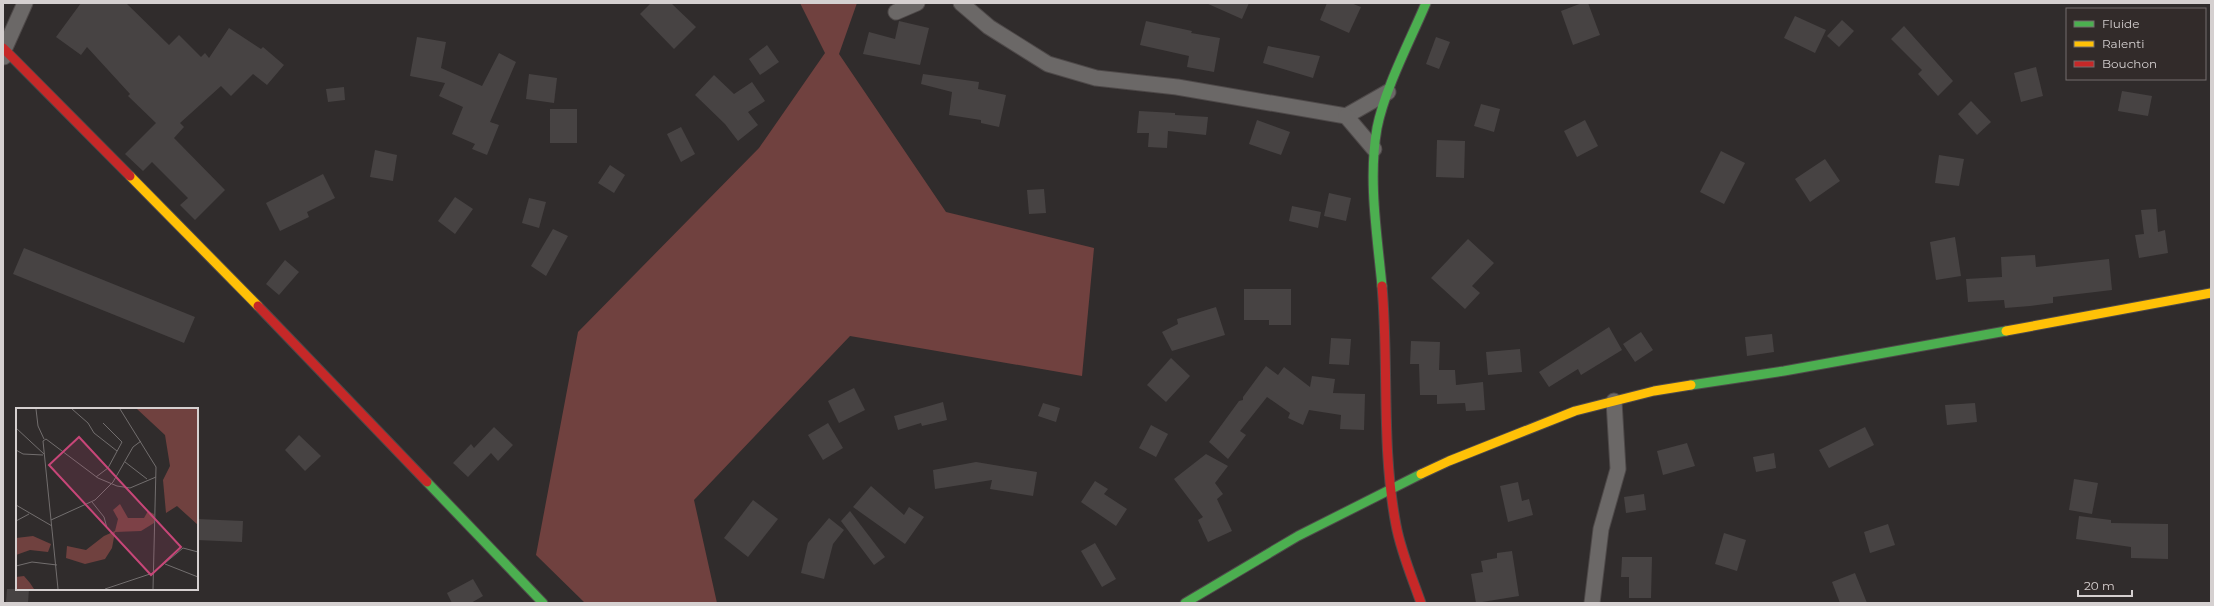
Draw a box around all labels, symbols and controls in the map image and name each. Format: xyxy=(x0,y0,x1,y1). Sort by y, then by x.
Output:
legend xyxy=(2066,8,2206,80)
text: Fluide xyxy=(2102,16,2140,31)
text: Ralenti xyxy=(2102,36,2144,51)
text: Bouchon xyxy=(2102,56,2157,71)
inset map xyxy=(16,408,198,590)
scale bar xyxy=(2078,572,2132,598)
text: 20 m xyxy=(2084,578,2115,593)

